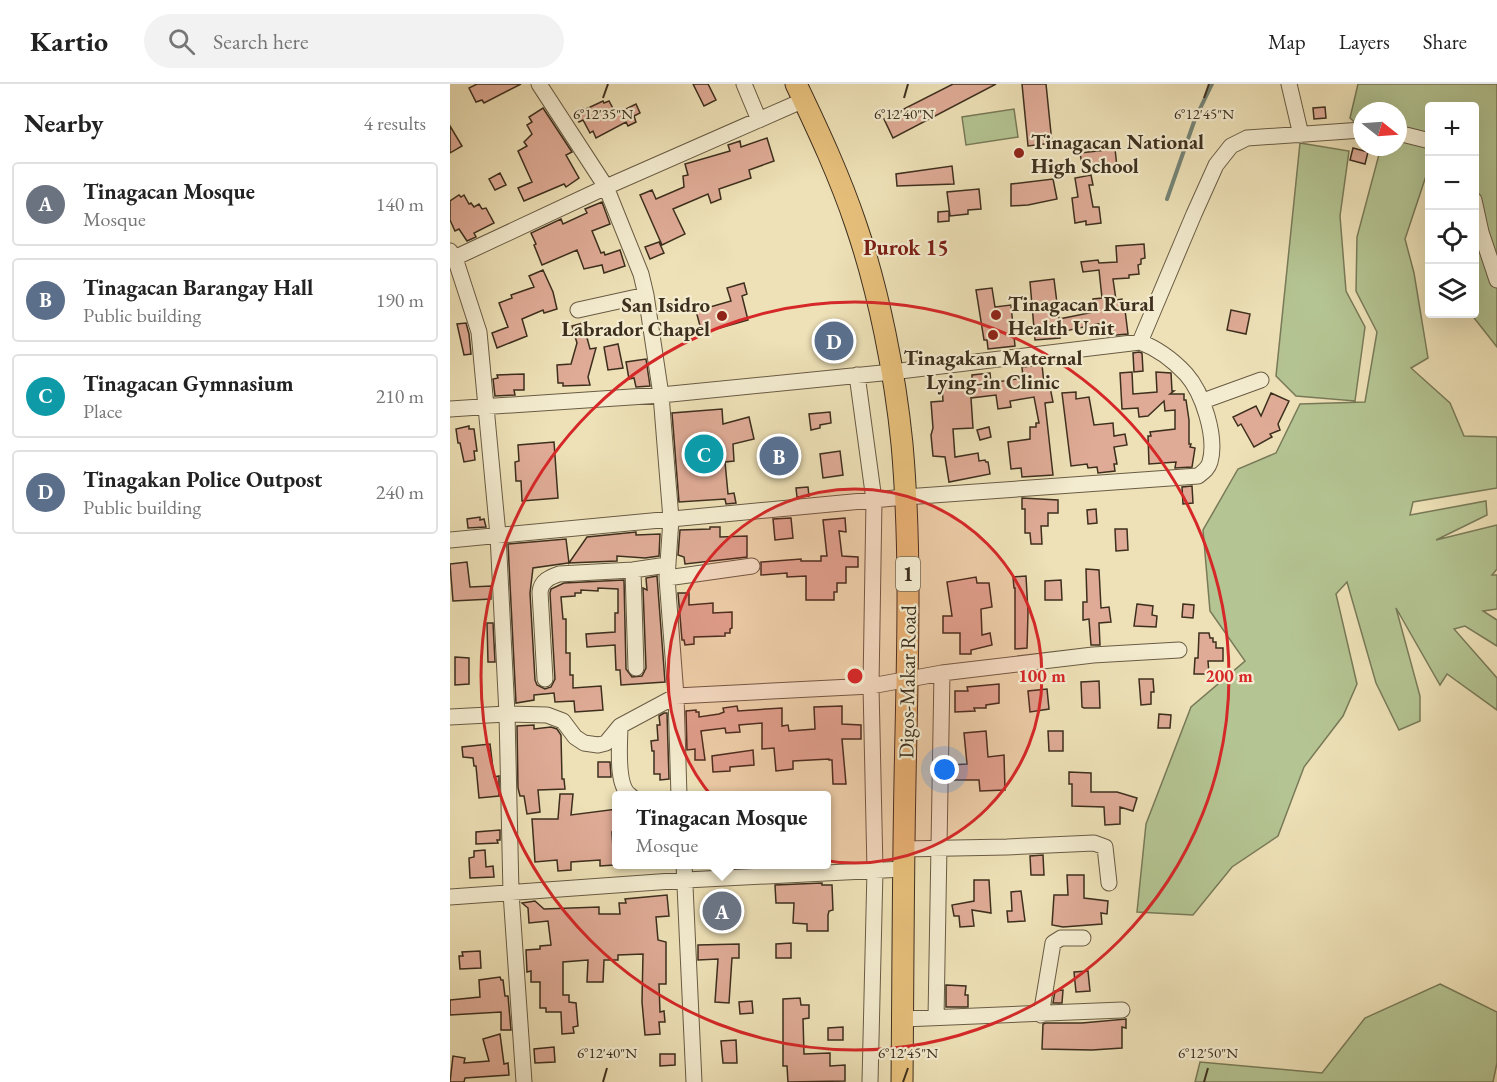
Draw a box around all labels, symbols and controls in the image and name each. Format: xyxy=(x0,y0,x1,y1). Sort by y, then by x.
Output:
search box xyxy=(144,14,564,68)
text: Kartio xyxy=(30,23,108,59)
icon: search xyxy=(165,25,198,58)
text: Search here xyxy=(213,27,309,56)
text: Map xyxy=(1268,28,1306,55)
text: Layers xyxy=(1339,28,1390,55)
text: Share xyxy=(1423,28,1467,55)
north arrow xyxy=(1353,102,1407,156)
map controls xyxy=(1425,102,1479,318)
button: + xyxy=(1425,102,1479,156)
text: 6°12'35"N xyxy=(573,104,633,123)
text: 6°12'40"N xyxy=(874,104,934,123)
text: 6°12'45"N xyxy=(1174,104,1234,123)
text: Nearby xyxy=(24,106,104,140)
text: 4 results xyxy=(363,110,426,136)
place label: Tinagacan National High School xyxy=(1031,128,1204,179)
marker: Tinagacan National High School xyxy=(1012,146,1026,160)
button: − xyxy=(1425,156,1479,210)
text: Tinagacan Mosque xyxy=(83,177,255,206)
text: A xyxy=(38,191,53,217)
text: 140 m xyxy=(376,191,424,217)
text: Mosque xyxy=(83,206,146,232)
button: locate xyxy=(1425,210,1479,264)
district label: Purok 15 xyxy=(863,233,949,262)
button: layers xyxy=(1425,264,1479,318)
text: Tinagacan Barangay Hall xyxy=(83,273,313,302)
text: B xyxy=(39,287,52,313)
text: 190 m xyxy=(376,287,424,313)
place label: Tinagacan Rural Health Unit xyxy=(1008,290,1155,341)
place label: San Isidro Labrador Chapel xyxy=(562,291,710,342)
text: Public building xyxy=(83,302,201,328)
marker: Tinagacan Rural Health Unit xyxy=(989,308,1003,322)
marker: San Isidro Labrador Chapel xyxy=(715,309,729,323)
pin: D xyxy=(814,318,854,364)
marker: Tinagakan Maternal Lying-in Clinic xyxy=(986,328,1000,342)
place label: Tinagakan Maternal Lying-in Clinic xyxy=(903,344,1083,395)
text: Tinagacan Gymnasium xyxy=(83,369,294,398)
text: C xyxy=(38,383,53,409)
text: 210 m xyxy=(376,383,424,409)
text: Place xyxy=(83,398,122,424)
pin: C xyxy=(684,432,724,476)
pin: B xyxy=(760,434,798,478)
text: Tinagakan Police Outpost xyxy=(83,465,322,494)
text: D xyxy=(38,479,53,505)
text: 240 m xyxy=(376,479,424,505)
text: Public building xyxy=(83,494,201,520)
road number: 1 xyxy=(896,557,920,591)
street label: Digos-Makar Road xyxy=(892,605,922,759)
text: 100 m xyxy=(1018,664,1066,687)
text: 200 m xyxy=(1205,664,1253,687)
centre of rings xyxy=(845,666,865,686)
your location xyxy=(930,755,959,784)
popup xyxy=(612,791,831,869)
text: Tinagacan Mosque xyxy=(636,803,807,832)
text: Mosque xyxy=(636,832,698,858)
pin: A xyxy=(702,888,742,934)
text: 6°12'40"N xyxy=(577,1043,637,1062)
text: 6°12'45"N xyxy=(878,1043,938,1062)
text: 6°12'50"N xyxy=(1178,1043,1238,1062)

